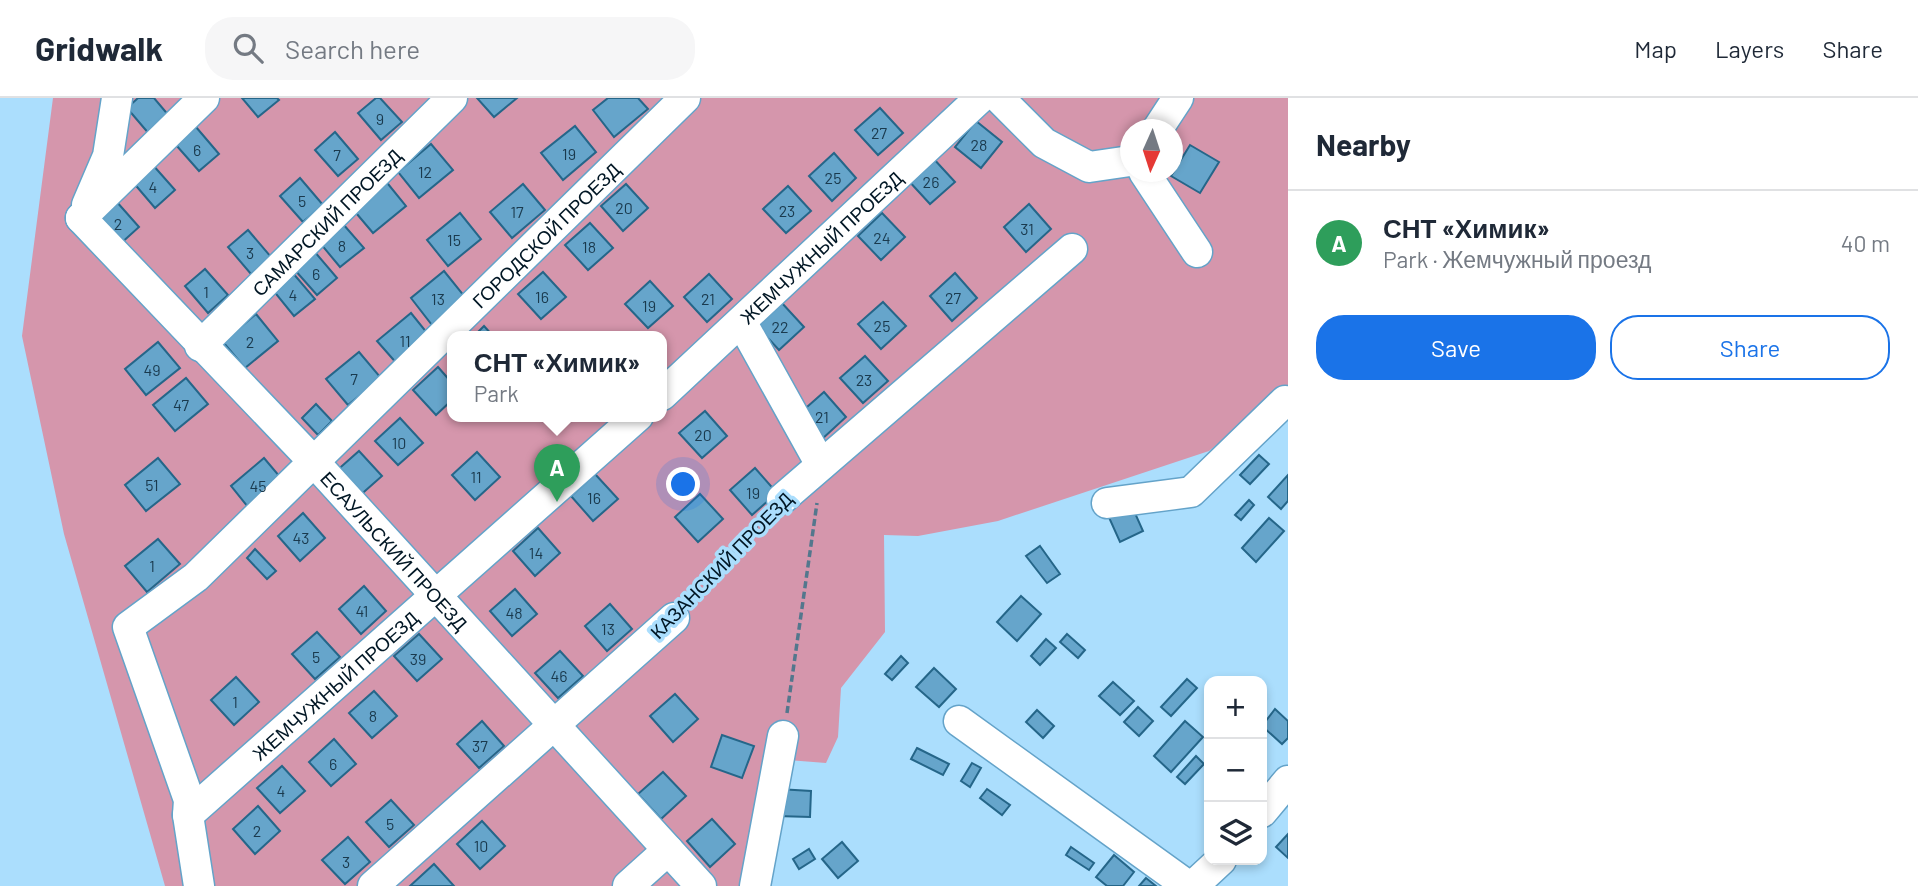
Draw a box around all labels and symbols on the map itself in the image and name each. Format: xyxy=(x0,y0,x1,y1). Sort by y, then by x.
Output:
house number: 9 xyxy=(376,109,384,128)
north arrow xyxy=(1120,119,1183,182)
house number: 27 xyxy=(871,123,887,142)
house number: 28 xyxy=(971,135,987,154)
house number: 6 xyxy=(193,140,201,159)
street label: САМАРСКИЙ ПРОЕЗД xyxy=(247,143,406,300)
house number: 19 xyxy=(562,144,576,163)
house number: 7 xyxy=(333,145,341,164)
street label: ГОРОДСКОЙ ПРОЕЗД xyxy=(467,157,624,312)
house number: 12 xyxy=(418,162,432,181)
street label: ЖЕМЧУЖНЫЙ ПРОЕЗД xyxy=(735,166,907,328)
house number: 25 xyxy=(825,168,841,187)
house number: 26 xyxy=(923,172,939,191)
house number: 4 xyxy=(149,177,157,196)
house number: 5 xyxy=(298,191,306,210)
house number: 20 xyxy=(615,198,633,217)
house number: 23 xyxy=(779,201,795,220)
house number: 17 xyxy=(510,202,524,221)
house number: 2 xyxy=(114,214,122,233)
house number: 31 xyxy=(1020,219,1034,238)
house number: 24 xyxy=(873,228,891,247)
house number: 15 xyxy=(447,230,461,249)
house number: 8 xyxy=(338,236,346,255)
house number: 18 xyxy=(582,237,596,256)
house number: 3 xyxy=(246,243,254,262)
house number: 6 xyxy=(312,264,320,283)
house number: 1 xyxy=(203,282,209,301)
house number: 4 xyxy=(289,285,297,304)
house number: 16 xyxy=(535,287,549,306)
house number: 27 xyxy=(945,288,961,307)
house number: 13 xyxy=(431,289,445,308)
house number: 21 xyxy=(701,289,715,308)
house number: 19 xyxy=(642,296,656,315)
house number: 25 xyxy=(874,316,890,335)
house number: 22 xyxy=(771,317,789,336)
house number: 11 xyxy=(399,331,411,350)
house number: 2 xyxy=(246,332,254,351)
house number: 49 xyxy=(143,360,161,379)
house number: 7 xyxy=(350,369,358,388)
house number: 23 xyxy=(856,370,872,389)
house number: 47 xyxy=(173,395,189,414)
house number: 21 xyxy=(815,407,829,426)
house number: 20 xyxy=(694,425,712,444)
house number: 10 xyxy=(392,433,406,452)
pin: A xyxy=(534,444,580,502)
street label: ЕСАУЛЬСКИЙ ПРОЕЗД xyxy=(316,466,473,635)
house number: 11 xyxy=(470,467,482,486)
your location xyxy=(666,467,700,501)
house number: 51 xyxy=(145,475,159,494)
house number: 45 xyxy=(249,476,267,495)
house number: 19 xyxy=(746,483,760,502)
street label: КАЗАНСКИЙ ПРОЕЗД xyxy=(645,487,797,643)
house number: 16 xyxy=(587,488,601,507)
house number: 43 xyxy=(292,528,310,547)
house number: 14 xyxy=(529,543,543,562)
house number: 1 xyxy=(149,556,155,575)
house number: 41 xyxy=(356,601,368,620)
house number: 48 xyxy=(505,603,523,622)
street label: ЖЕМЧУЖНЫЙ ПРОЕЗД xyxy=(247,605,422,764)
house number: 13 xyxy=(601,619,615,638)
house number: 5 xyxy=(312,647,320,666)
house number: 39 xyxy=(410,649,426,668)
house number: 46 xyxy=(550,666,568,685)
house number: 1 xyxy=(232,692,238,711)
house number: 8 xyxy=(369,706,377,725)
house number: 37 xyxy=(472,736,488,755)
house number: 6 xyxy=(329,754,337,773)
house number: 4 xyxy=(277,781,285,800)
house number: 5 xyxy=(386,814,394,833)
house number: 2 xyxy=(253,821,261,840)
house number: 10 xyxy=(474,836,488,855)
house number: 3 xyxy=(342,852,350,871)

